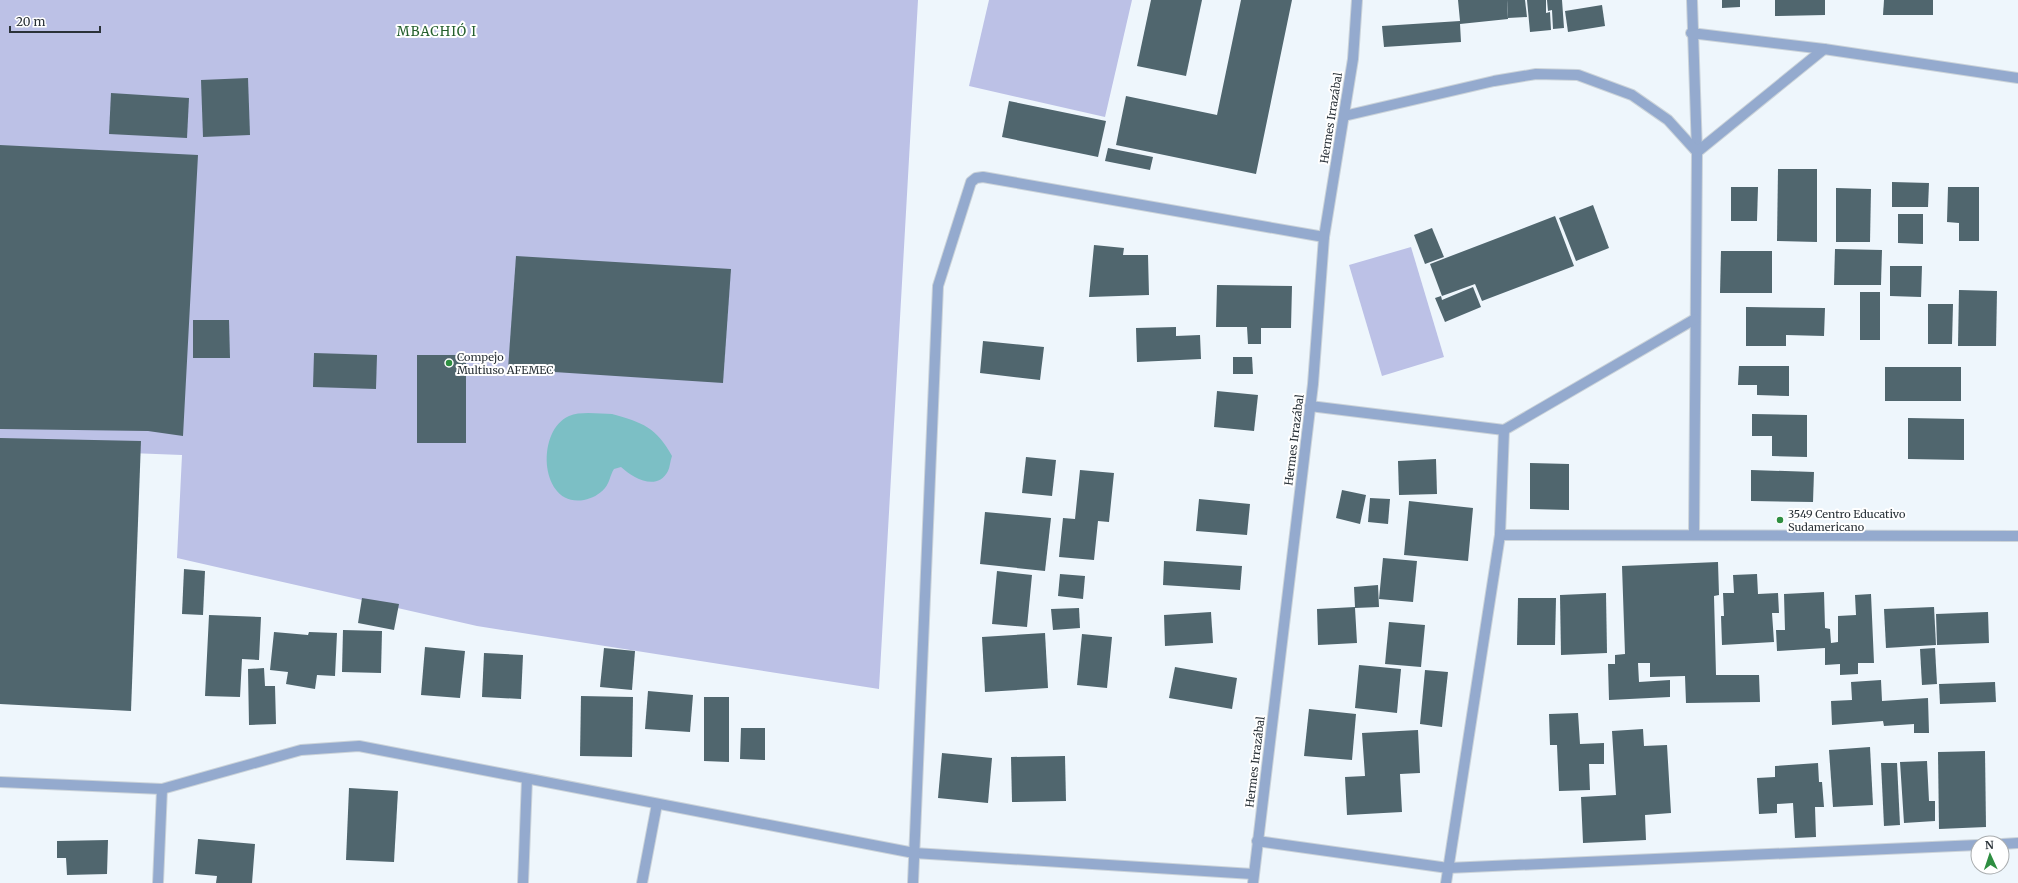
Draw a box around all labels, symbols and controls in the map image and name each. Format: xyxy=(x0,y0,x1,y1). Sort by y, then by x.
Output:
scale bar xyxy=(10,8,100,34)
text: 20 m xyxy=(16,14,45,29)
district label: MBACHIÓ I xyxy=(397,22,477,40)
street label: Hermes Irrazábal xyxy=(1317,71,1345,164)
place label: Compejo Multiuso AFEMEC xyxy=(457,350,554,377)
marker: Compejo Multiuso AFEMEC xyxy=(444,358,454,368)
street label: Hermes Irrazábal xyxy=(1281,393,1307,486)
place label: 3549 Centro Educativo Sudamericano xyxy=(1788,507,1906,534)
marker: 3549 Centro Educativo Sudamericano xyxy=(1775,515,1785,525)
street label: Hermes Irrazábal xyxy=(1242,715,1268,808)
north arrow xyxy=(1970,835,2010,875)
text: N xyxy=(1985,838,1994,852)

